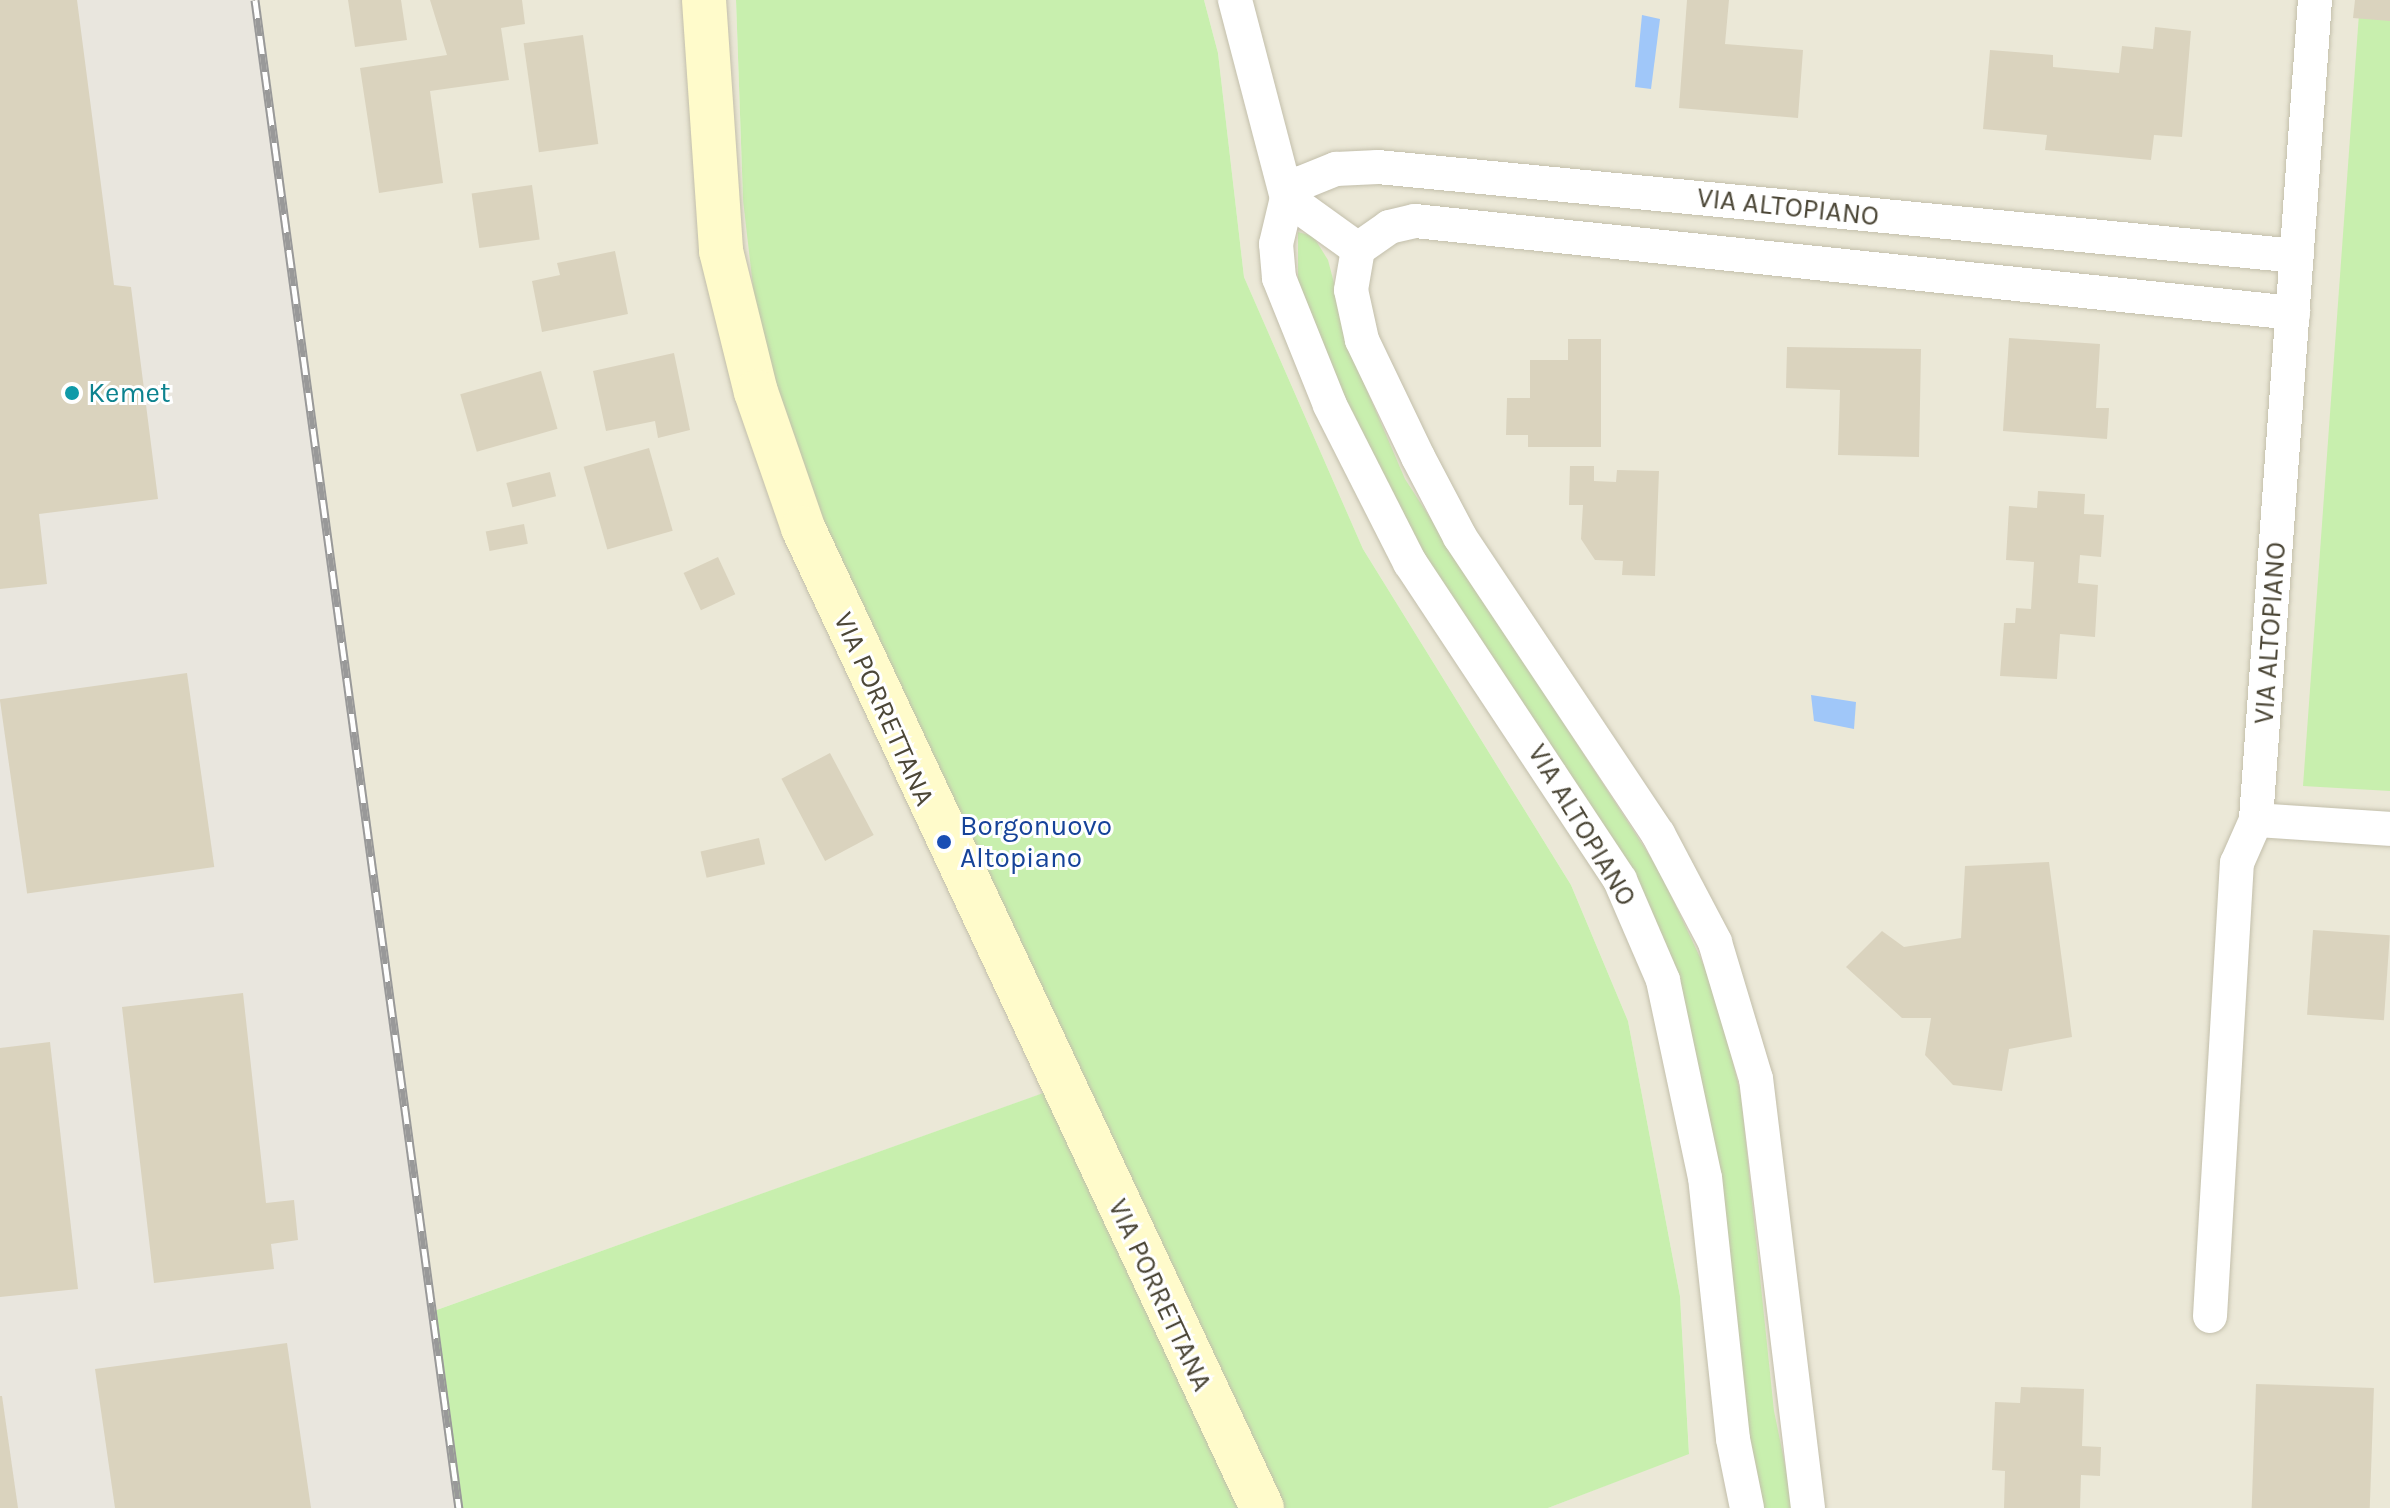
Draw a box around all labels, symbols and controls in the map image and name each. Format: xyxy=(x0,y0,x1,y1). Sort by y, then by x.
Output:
street label: VIA ALTOPIANO xyxy=(1695,181,1881,233)
place label: Kemet xyxy=(88,376,170,410)
marker: Kemet xyxy=(63,384,81,402)
street label: VIA ALTOPIANO xyxy=(2247,541,2293,725)
street label: VIA PORRETTANA xyxy=(826,607,942,811)
street label: VIA ALTOPIANO xyxy=(1521,738,1643,912)
place label: Borgonuovo Altopiano xyxy=(960,809,1112,875)
marker: Borgonuovo Altopiano xyxy=(935,833,953,851)
street label: VIA PORRETTANA xyxy=(1101,1194,1219,1396)

